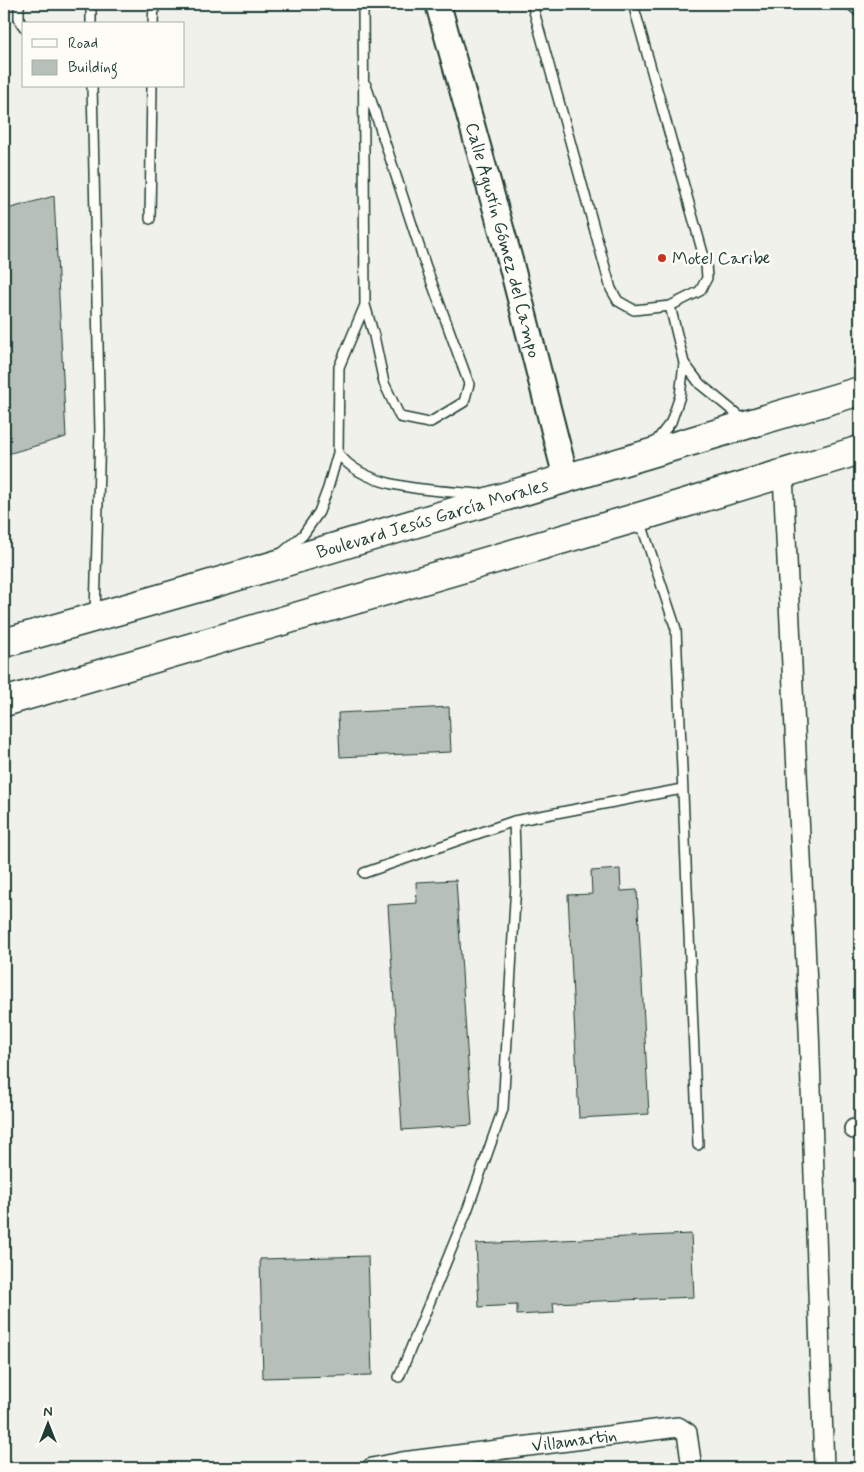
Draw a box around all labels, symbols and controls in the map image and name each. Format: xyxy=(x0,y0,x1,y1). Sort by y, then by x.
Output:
legend xyxy=(22,22,185,88)
text: Road xyxy=(68,34,98,54)
text: Building xyxy=(68,58,118,79)
street label: Calle Agustín Gómez del Campo xyxy=(459,120,546,361)
place label: Motel Caribe xyxy=(672,247,770,271)
marker: Motel Caribe xyxy=(656,252,668,264)
street label: Boulevard Jesús García Morales xyxy=(314,473,551,565)
north arrow xyxy=(22,1400,72,1450)
text: N xyxy=(43,1403,53,1421)
street label: Villamartin xyxy=(530,1424,618,1458)

